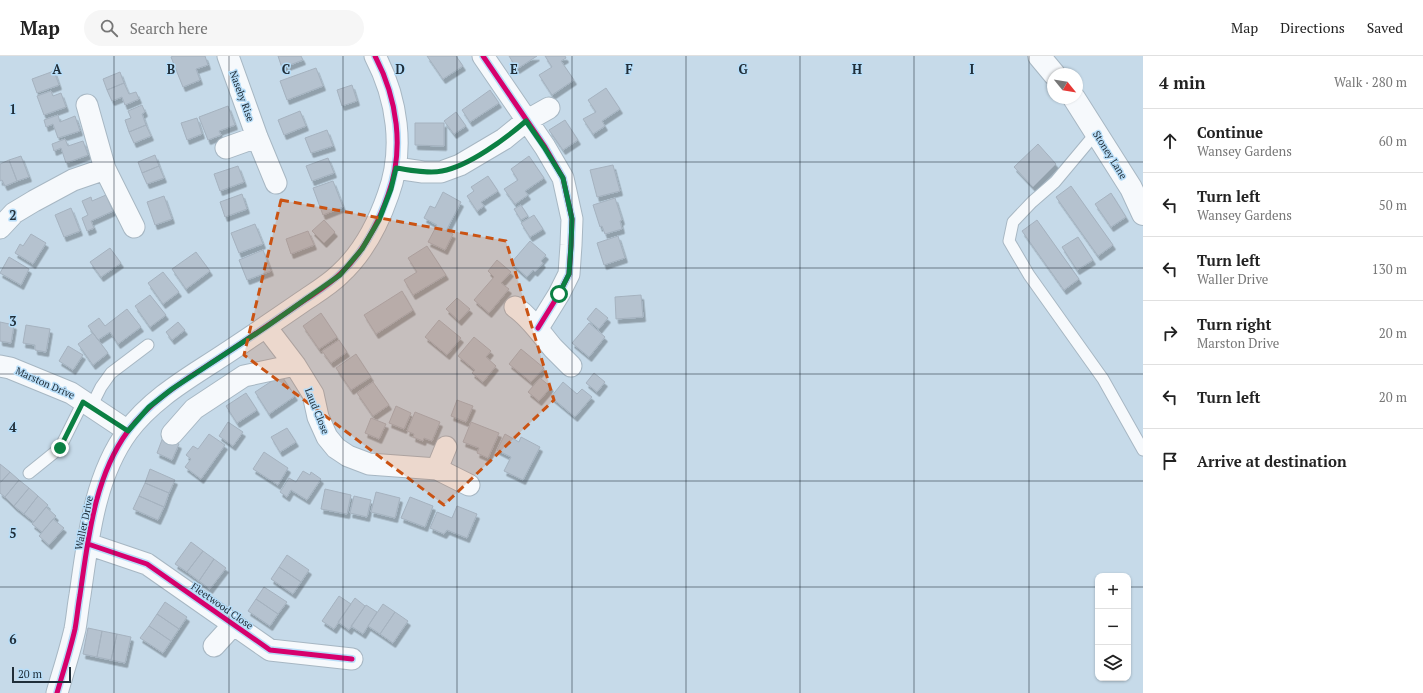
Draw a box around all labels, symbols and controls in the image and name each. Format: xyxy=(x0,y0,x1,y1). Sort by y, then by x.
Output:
search box xyxy=(84,10,364,46)
text: Map xyxy=(20,15,60,40)
icon: search xyxy=(98,17,120,39)
text: Search here xyxy=(130,18,208,38)
text: Map xyxy=(1231,18,1258,37)
text: Directions xyxy=(1280,18,1345,37)
text: Saved xyxy=(1367,18,1403,37)
text: A xyxy=(52,60,62,78)
text: B xyxy=(167,60,175,78)
text: C xyxy=(282,60,290,78)
text: D xyxy=(395,60,405,78)
text: E xyxy=(510,60,518,78)
text: F xyxy=(625,60,633,78)
text: G xyxy=(738,60,748,78)
text: H xyxy=(852,60,862,78)
text: I xyxy=(970,60,975,78)
north arrow xyxy=(1047,68,1083,104)
street label: Naseby Rise xyxy=(227,69,257,123)
text: 4 min xyxy=(1159,71,1206,94)
text: Walk · 280 m xyxy=(1334,73,1407,91)
text: 1 xyxy=(9,100,17,118)
text: Continue xyxy=(1197,122,1263,142)
street label: Stoney Lane xyxy=(1090,128,1130,182)
icon: ahead xyxy=(1159,130,1181,152)
text: 60 m xyxy=(1379,132,1407,150)
text: Wansey Gardens xyxy=(1197,142,1292,160)
text: Turn left xyxy=(1197,186,1261,206)
icon: left xyxy=(1159,194,1181,216)
text: 50 m xyxy=(1379,196,1407,214)
text: 2 xyxy=(9,206,17,224)
text: Wansey Gardens xyxy=(1197,206,1292,224)
text: Turn left xyxy=(1197,250,1261,270)
icon: left xyxy=(1159,258,1181,280)
text: 130 m xyxy=(1372,260,1407,278)
text: Waller Drive xyxy=(1197,270,1268,288)
route start xyxy=(550,285,568,303)
text: 3 xyxy=(9,312,17,330)
text: Turn right xyxy=(1197,314,1272,334)
icon: right xyxy=(1159,322,1181,344)
text: 20 m xyxy=(1379,324,1407,342)
text: Marston Drive xyxy=(1197,334,1279,352)
street label: Marston Drive xyxy=(13,364,77,402)
street label: Laud Close xyxy=(302,386,332,436)
icon: left xyxy=(1159,386,1181,408)
text: Turn left xyxy=(1197,387,1261,407)
text: 20 m xyxy=(1379,388,1407,406)
text: 4 xyxy=(9,418,17,436)
route end xyxy=(51,439,69,457)
icon: arrive xyxy=(1159,450,1181,472)
text: Arrive at destination xyxy=(1197,451,1347,471)
street label: Waller Drive xyxy=(72,495,96,551)
text: 5 xyxy=(9,524,17,542)
map controls xyxy=(1095,573,1131,681)
button: + xyxy=(1095,573,1131,609)
street label: Fleetwood Close xyxy=(188,580,256,632)
button: − xyxy=(1095,609,1131,645)
text: 6 xyxy=(9,630,17,648)
button: layers xyxy=(1095,645,1131,681)
scale bar xyxy=(12,665,71,684)
text: 20 m xyxy=(18,667,42,681)

